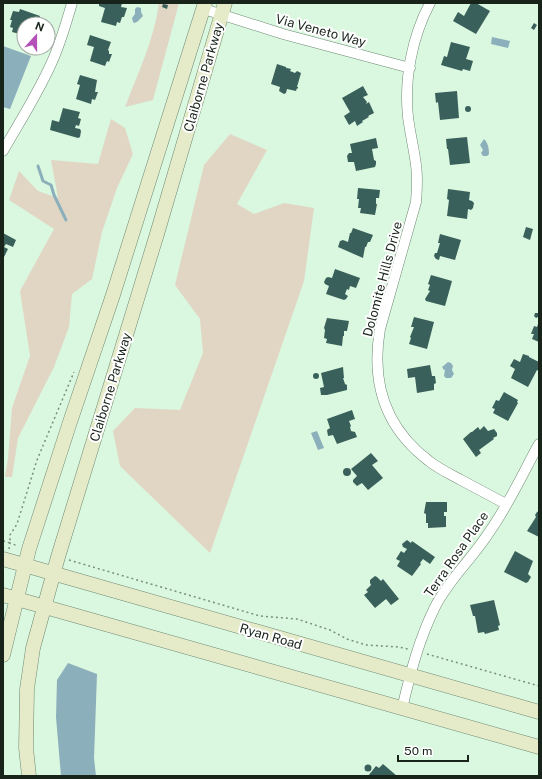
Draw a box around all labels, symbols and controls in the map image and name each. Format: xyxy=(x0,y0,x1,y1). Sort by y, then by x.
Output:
street label: Via Veneto Way xyxy=(274,11,368,50)
north arrow xyxy=(16,16,56,56)
text: N xyxy=(33,20,46,34)
street label: Claiborne Parkway xyxy=(181,21,226,134)
street label: Dolomite Hills Drive xyxy=(360,220,405,338)
street label: Claiborne Parkway xyxy=(87,331,134,443)
street label: Terra Rosa Place xyxy=(421,509,492,600)
street label: Ryan Road xyxy=(238,620,304,653)
scale bar xyxy=(398,737,468,763)
text: 50 m xyxy=(404,744,432,758)

